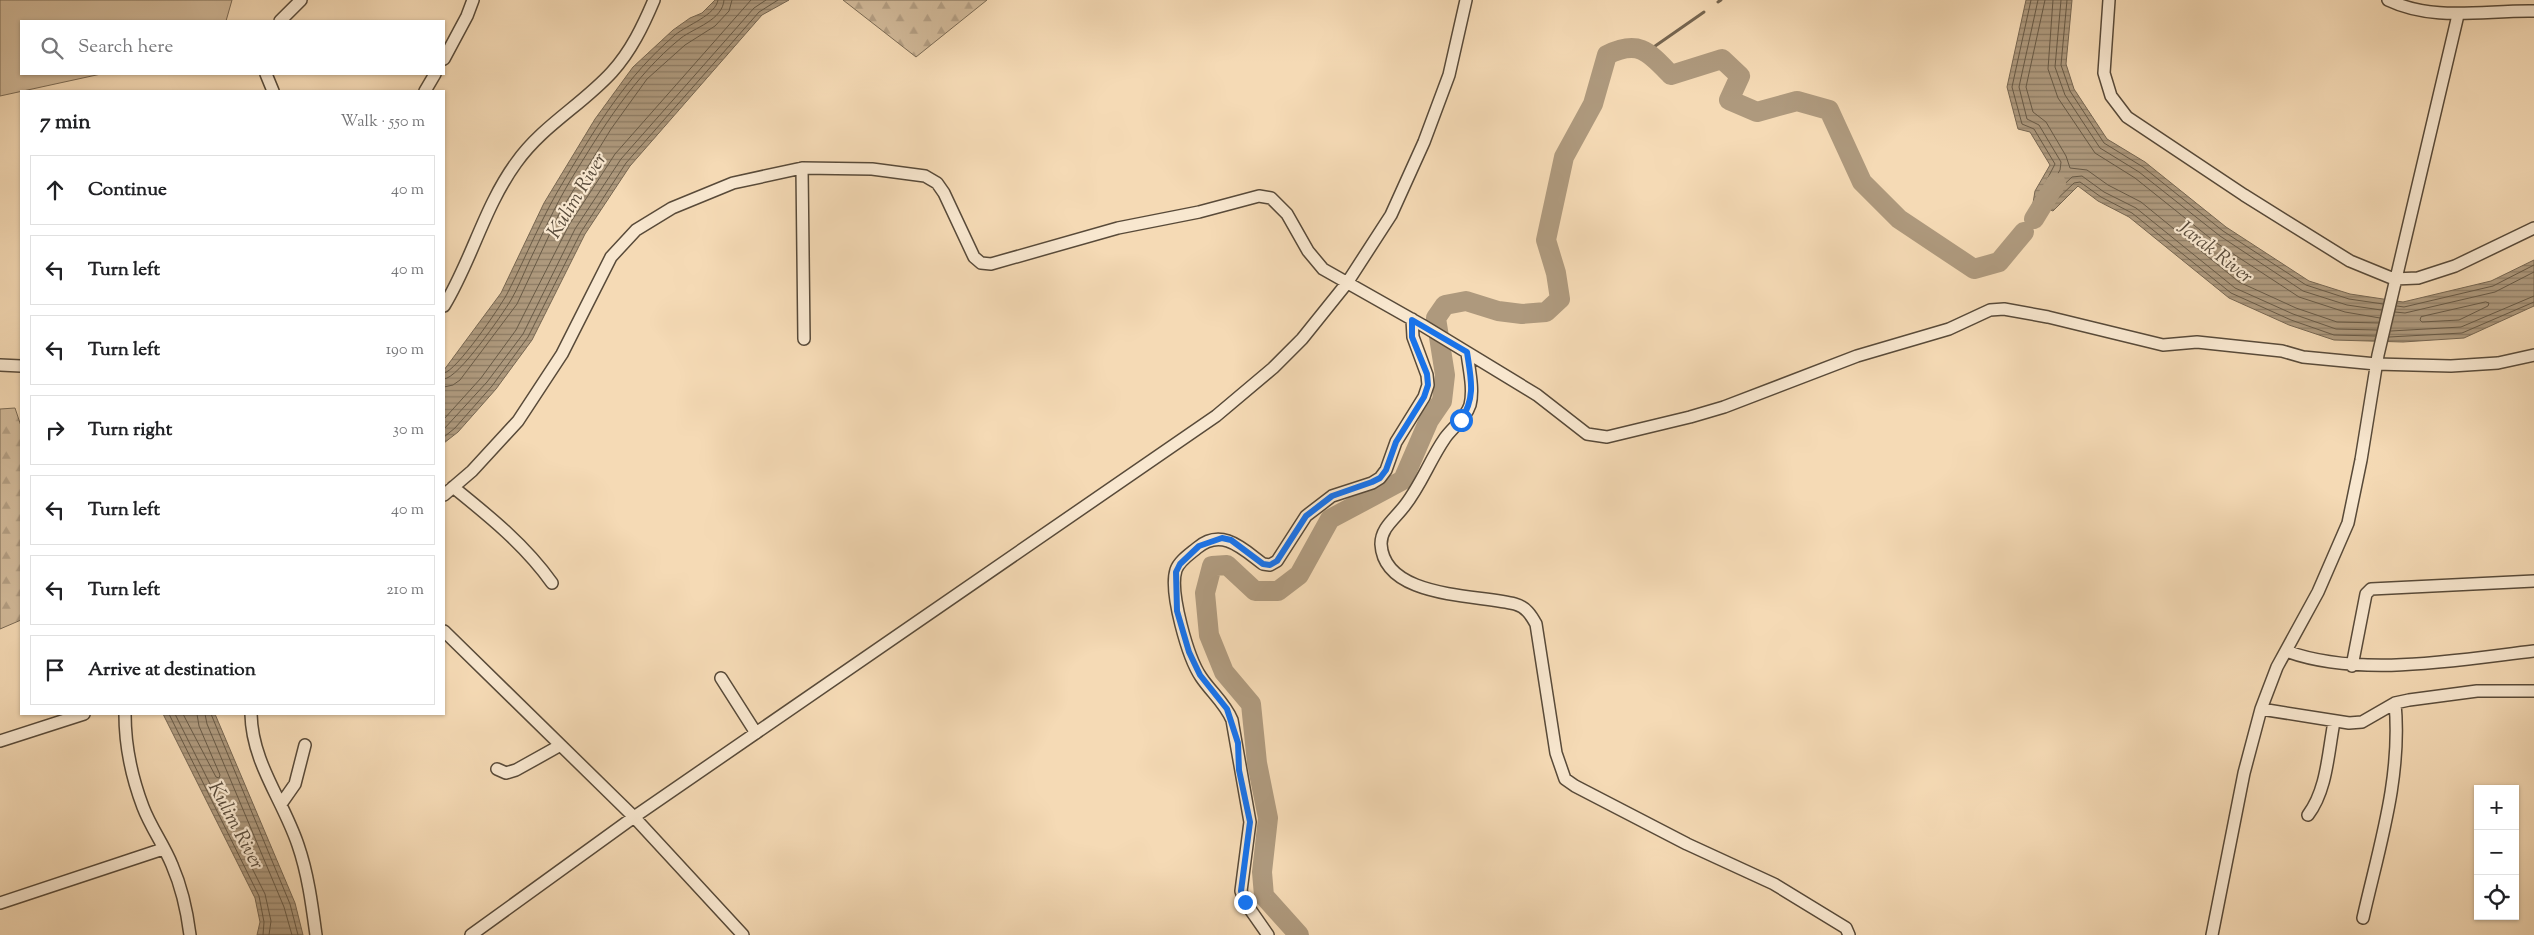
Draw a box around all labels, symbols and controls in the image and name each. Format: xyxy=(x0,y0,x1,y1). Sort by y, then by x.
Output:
search box xyxy=(20,20,445,75)
icon: search xyxy=(38,34,66,62)
text: Search here xyxy=(78,34,173,61)
text: 7 min xyxy=(40,108,91,138)
text: Walk · 550 m xyxy=(340,111,425,134)
water label: Kulim River xyxy=(541,148,615,245)
icon: ahead xyxy=(41,176,69,204)
text: Continue xyxy=(88,177,167,204)
text: 40 m xyxy=(391,179,424,202)
water label: Jarak River xyxy=(2170,214,2258,292)
icon: left xyxy=(41,256,69,284)
text: Turn left xyxy=(88,257,160,284)
text: 40 m xyxy=(391,259,424,282)
icon: left xyxy=(41,336,69,364)
text: Turn left xyxy=(88,337,160,364)
text: 190 m xyxy=(386,339,424,362)
route start xyxy=(1450,409,1473,432)
icon: right xyxy=(41,416,69,444)
text: Turn right xyxy=(88,417,172,444)
text: 30 m xyxy=(393,419,424,442)
icon: left xyxy=(41,496,69,524)
text: Turn left xyxy=(88,497,160,524)
text: 40 m xyxy=(391,499,424,522)
icon: left xyxy=(41,576,69,604)
text: Turn left xyxy=(88,577,160,604)
text: 210 m xyxy=(386,579,424,602)
icon: arrive xyxy=(41,656,69,684)
text: Arrive at destination xyxy=(88,657,256,684)
water label: Kulim River xyxy=(200,777,270,875)
map controls xyxy=(2474,785,2519,920)
button: + xyxy=(2474,785,2519,830)
button: − xyxy=(2474,830,2519,875)
button: locate xyxy=(2474,875,2519,920)
route end xyxy=(1234,891,1257,914)

